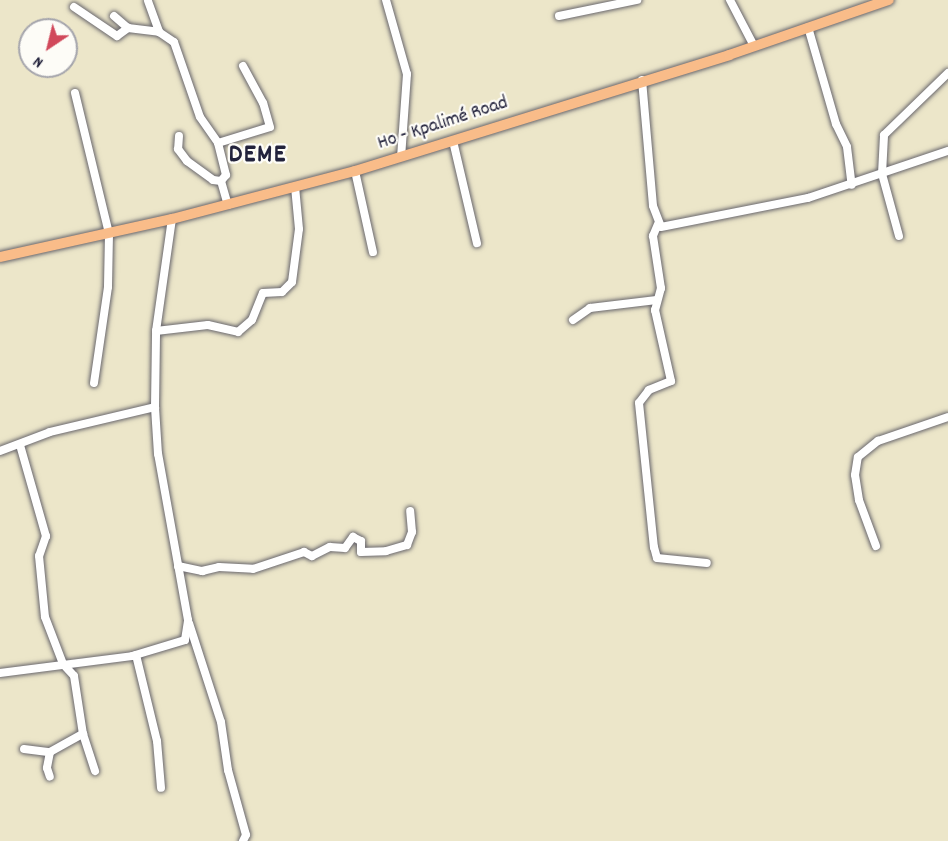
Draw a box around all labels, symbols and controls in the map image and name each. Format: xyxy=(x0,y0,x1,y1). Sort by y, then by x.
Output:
north arrow xyxy=(18,18,78,78)
text: N xyxy=(29,50,48,73)
street label: Ho - Kpalimé Road xyxy=(375,92,511,156)
district label: DEME xyxy=(229,140,287,172)

